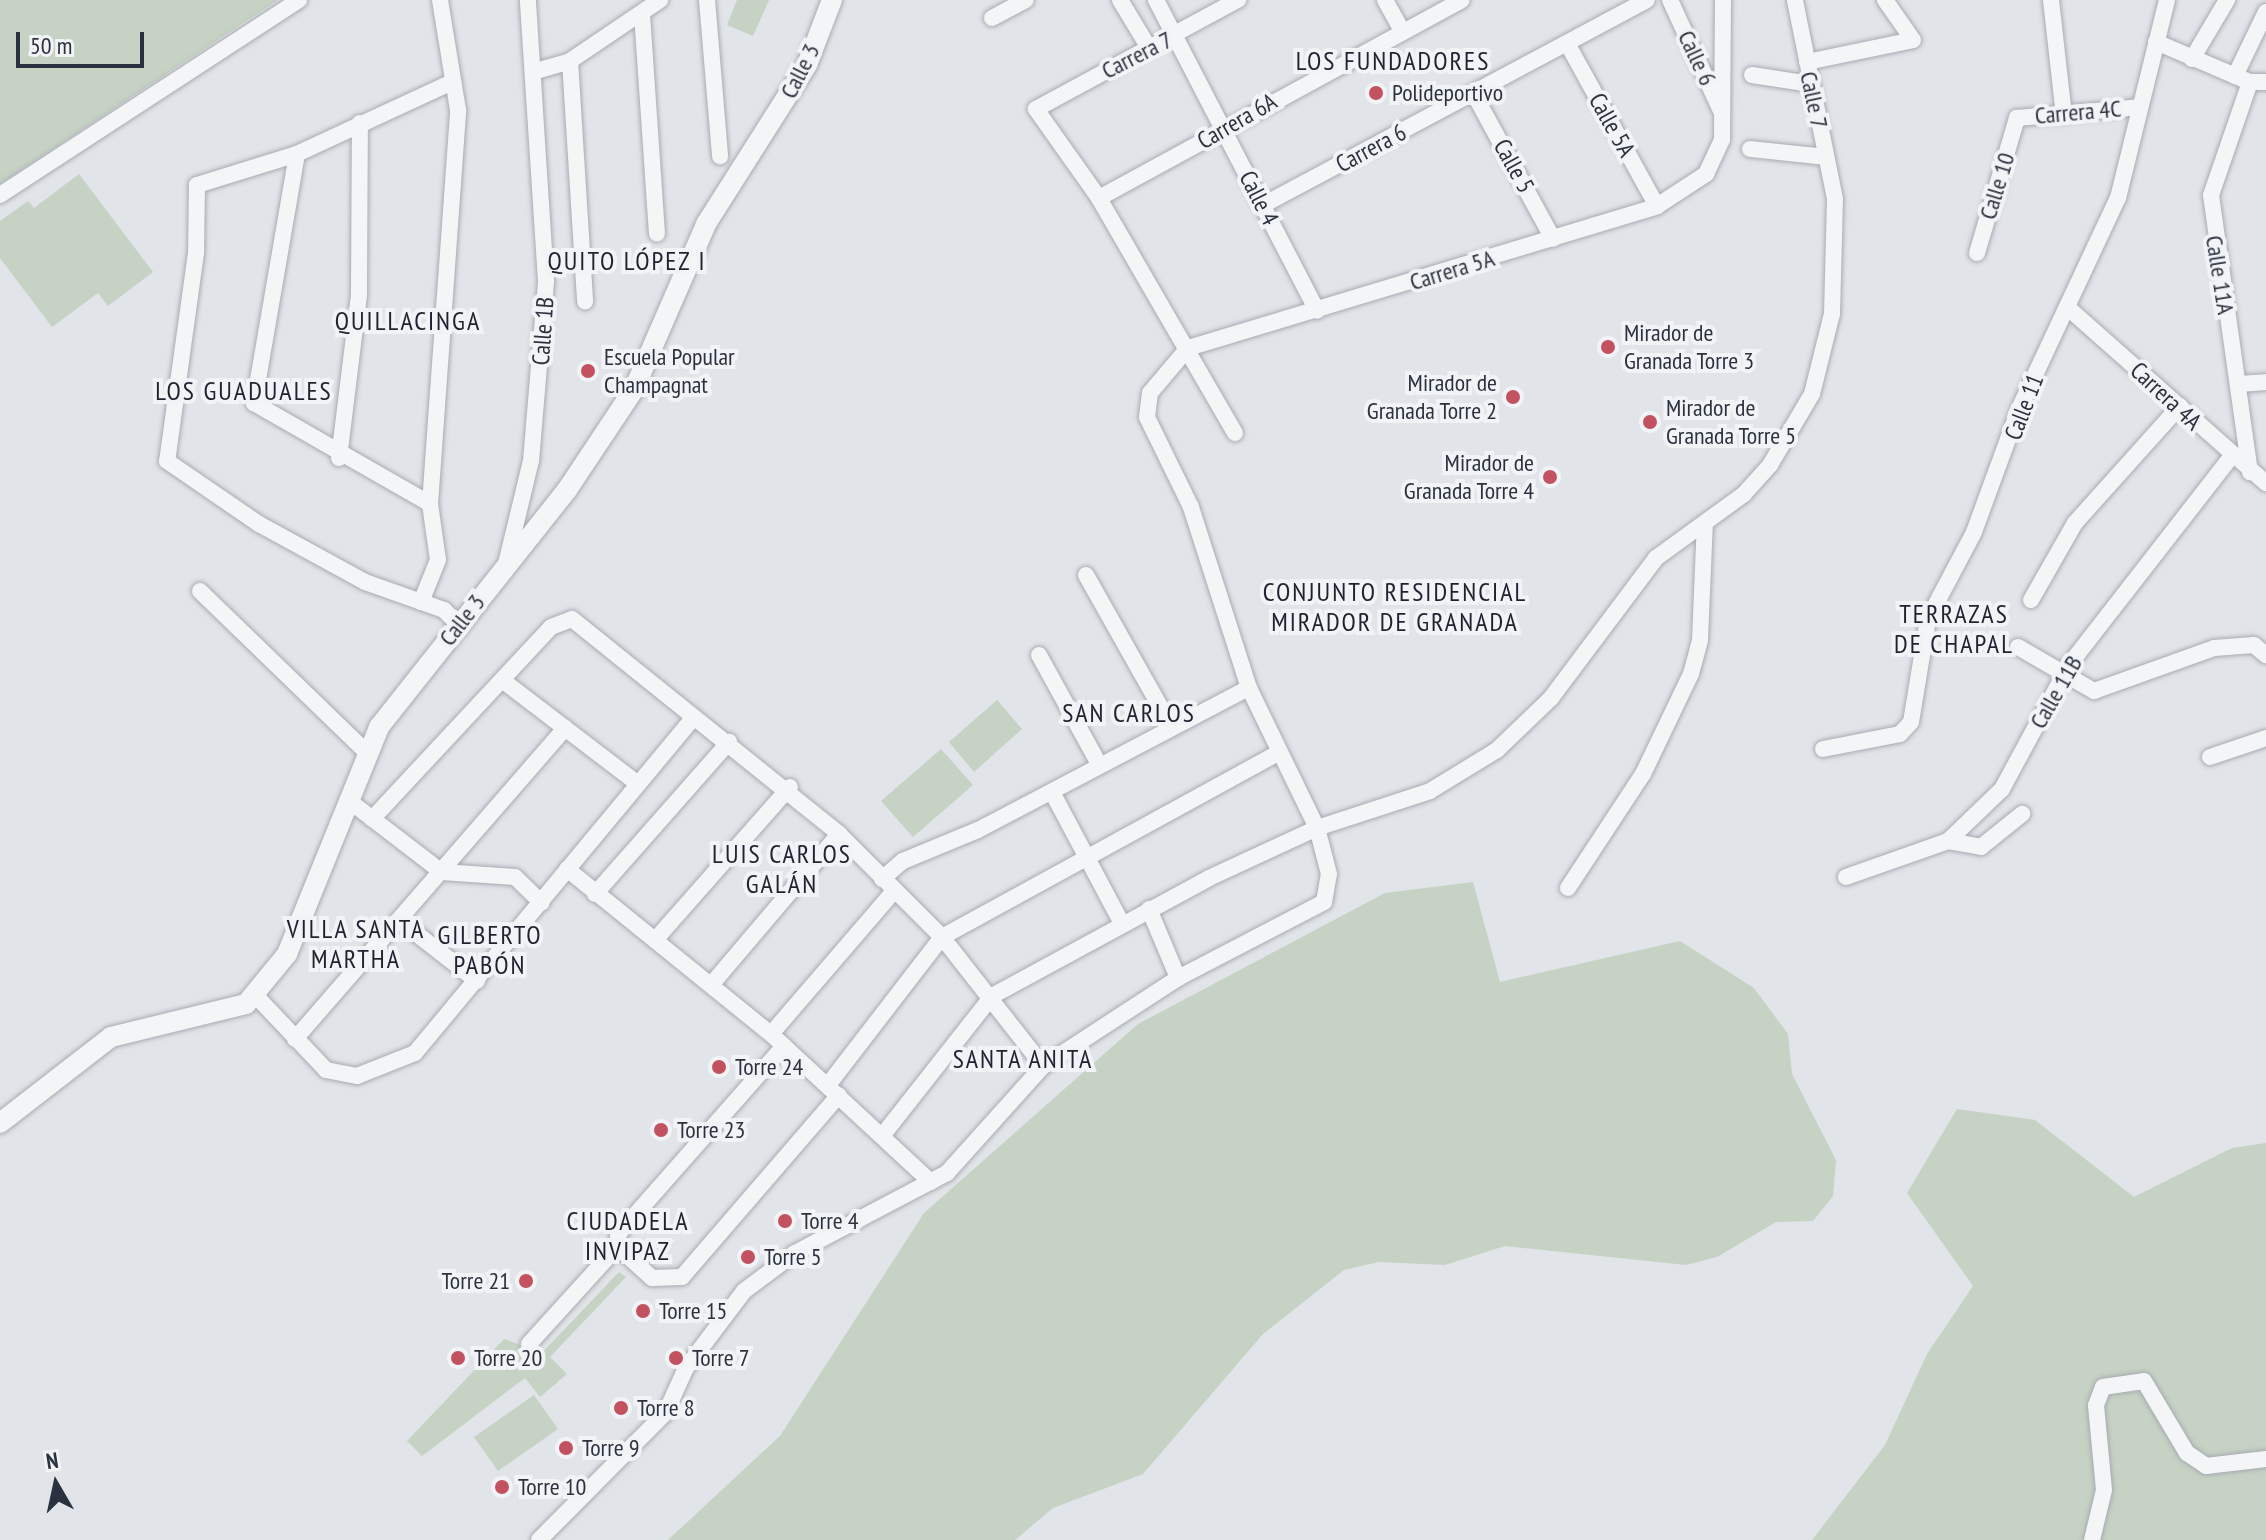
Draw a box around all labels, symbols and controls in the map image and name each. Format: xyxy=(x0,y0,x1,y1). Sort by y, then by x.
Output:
scale bar xyxy=(20,16,148,66)
street label: Carrera 7 xyxy=(1097,25,1177,85)
street label: Calle 6 xyxy=(1672,26,1722,90)
text: 50 m xyxy=(30,30,72,61)
street label: Calle 3 xyxy=(774,39,826,103)
district label: LOS FUNDADORES xyxy=(1296,45,1490,77)
street label: Calle 7 xyxy=(1794,69,1834,131)
place label: Polideportivo xyxy=(1392,79,1503,107)
marker: Polideportivo xyxy=(1367,84,1385,102)
street label: Carrera 6A xyxy=(1192,87,1282,155)
street label: Calle 5A xyxy=(1583,88,1641,162)
street label: Carrera 4C xyxy=(2034,94,2122,130)
street label: Carrera 6 xyxy=(1331,118,1411,178)
street label: Calle 5 xyxy=(1488,134,1540,198)
street label: Calle 10 xyxy=(1973,149,2021,223)
street label: Calle 4 xyxy=(1233,166,1285,230)
street label: Calle 11A xyxy=(2200,234,2240,316)
street label: Carrera 5A xyxy=(1406,244,1498,296)
district label: QUITO LÓPEZ I xyxy=(547,245,707,277)
street label: Calle 1B xyxy=(526,296,560,366)
district label: QUILLACINGA xyxy=(335,305,481,337)
place label: Mirador de Granada Torre 3 xyxy=(1624,319,1755,375)
marker: Mirador de Granada Torre 3 xyxy=(1599,338,1617,356)
place label: Escuela Popular Champagnat xyxy=(604,343,735,399)
street label: Carrera 4A xyxy=(2124,356,2208,436)
marker: Escuela Popular Champagnat xyxy=(579,362,597,380)
place label: Mirador de Granada Torre 2 xyxy=(1366,369,1497,425)
street label: Calle 11 xyxy=(1998,370,2050,444)
district label: LOS GUADUALES xyxy=(155,375,333,407)
marker: Mirador de Granada Torre 2 xyxy=(1504,388,1522,406)
place label: Mirador de Granada Torre 5 xyxy=(1666,394,1797,450)
marker: Mirador de Granada Torre 5 xyxy=(1641,413,1659,431)
place label: Mirador de Granada Torre 4 xyxy=(1403,449,1534,505)
marker: Mirador de Granada Torre 4 xyxy=(1541,468,1559,486)
district label: CONJUNTO RESIDENCIAL MIRADOR DE GRANADA xyxy=(1263,576,1527,638)
street label: Calle 3 xyxy=(433,589,491,651)
district label: TERRAZAS DE CHAPAL xyxy=(1894,598,2014,660)
street label: Calle 11B xyxy=(2024,650,2088,734)
district label: SAN CARLOS xyxy=(1062,697,1196,729)
district label: LUIS CARLOS GALÁN xyxy=(712,838,852,900)
district label: VILLA SANTA MARTHA xyxy=(286,913,426,974)
district label: GILBERTO PABÓN xyxy=(437,919,543,980)
district label: SANTA ANITA xyxy=(952,1043,1094,1075)
place label: Torre 24 xyxy=(735,1053,803,1081)
marker: Torre 24 xyxy=(710,1058,728,1076)
place label: Torre 23 xyxy=(677,1116,745,1144)
marker: Torre 23 xyxy=(652,1121,670,1139)
district label: CIUDADELA INVIPAZ xyxy=(567,1205,689,1266)
place label: Torre 4 xyxy=(801,1207,859,1235)
marker: Torre 4 xyxy=(776,1212,794,1230)
place label: Torre 5 xyxy=(764,1243,822,1271)
marker: Torre 5 xyxy=(739,1248,757,1266)
place label: Torre 21 xyxy=(442,1267,510,1295)
marker: Torre 21 xyxy=(517,1272,535,1290)
place label: Torre 15 xyxy=(659,1297,727,1325)
marker: Torre 15 xyxy=(634,1302,652,1320)
place label: Torre 20 xyxy=(474,1344,542,1372)
place label: Torre 7 xyxy=(692,1344,750,1372)
marker: Torre 20 xyxy=(449,1349,467,1367)
marker: Torre 7 xyxy=(667,1349,685,1367)
place label: Torre 8 xyxy=(637,1394,695,1422)
marker: Torre 8 xyxy=(612,1399,630,1417)
place label: Torre 9 xyxy=(582,1434,640,1462)
marker: Torre 9 xyxy=(557,1439,575,1457)
north arrow xyxy=(16,1444,96,1524)
text: N xyxy=(44,1446,60,1475)
place label: Torre 10 xyxy=(518,1473,586,1501)
marker: Torre 10 xyxy=(493,1478,511,1496)

